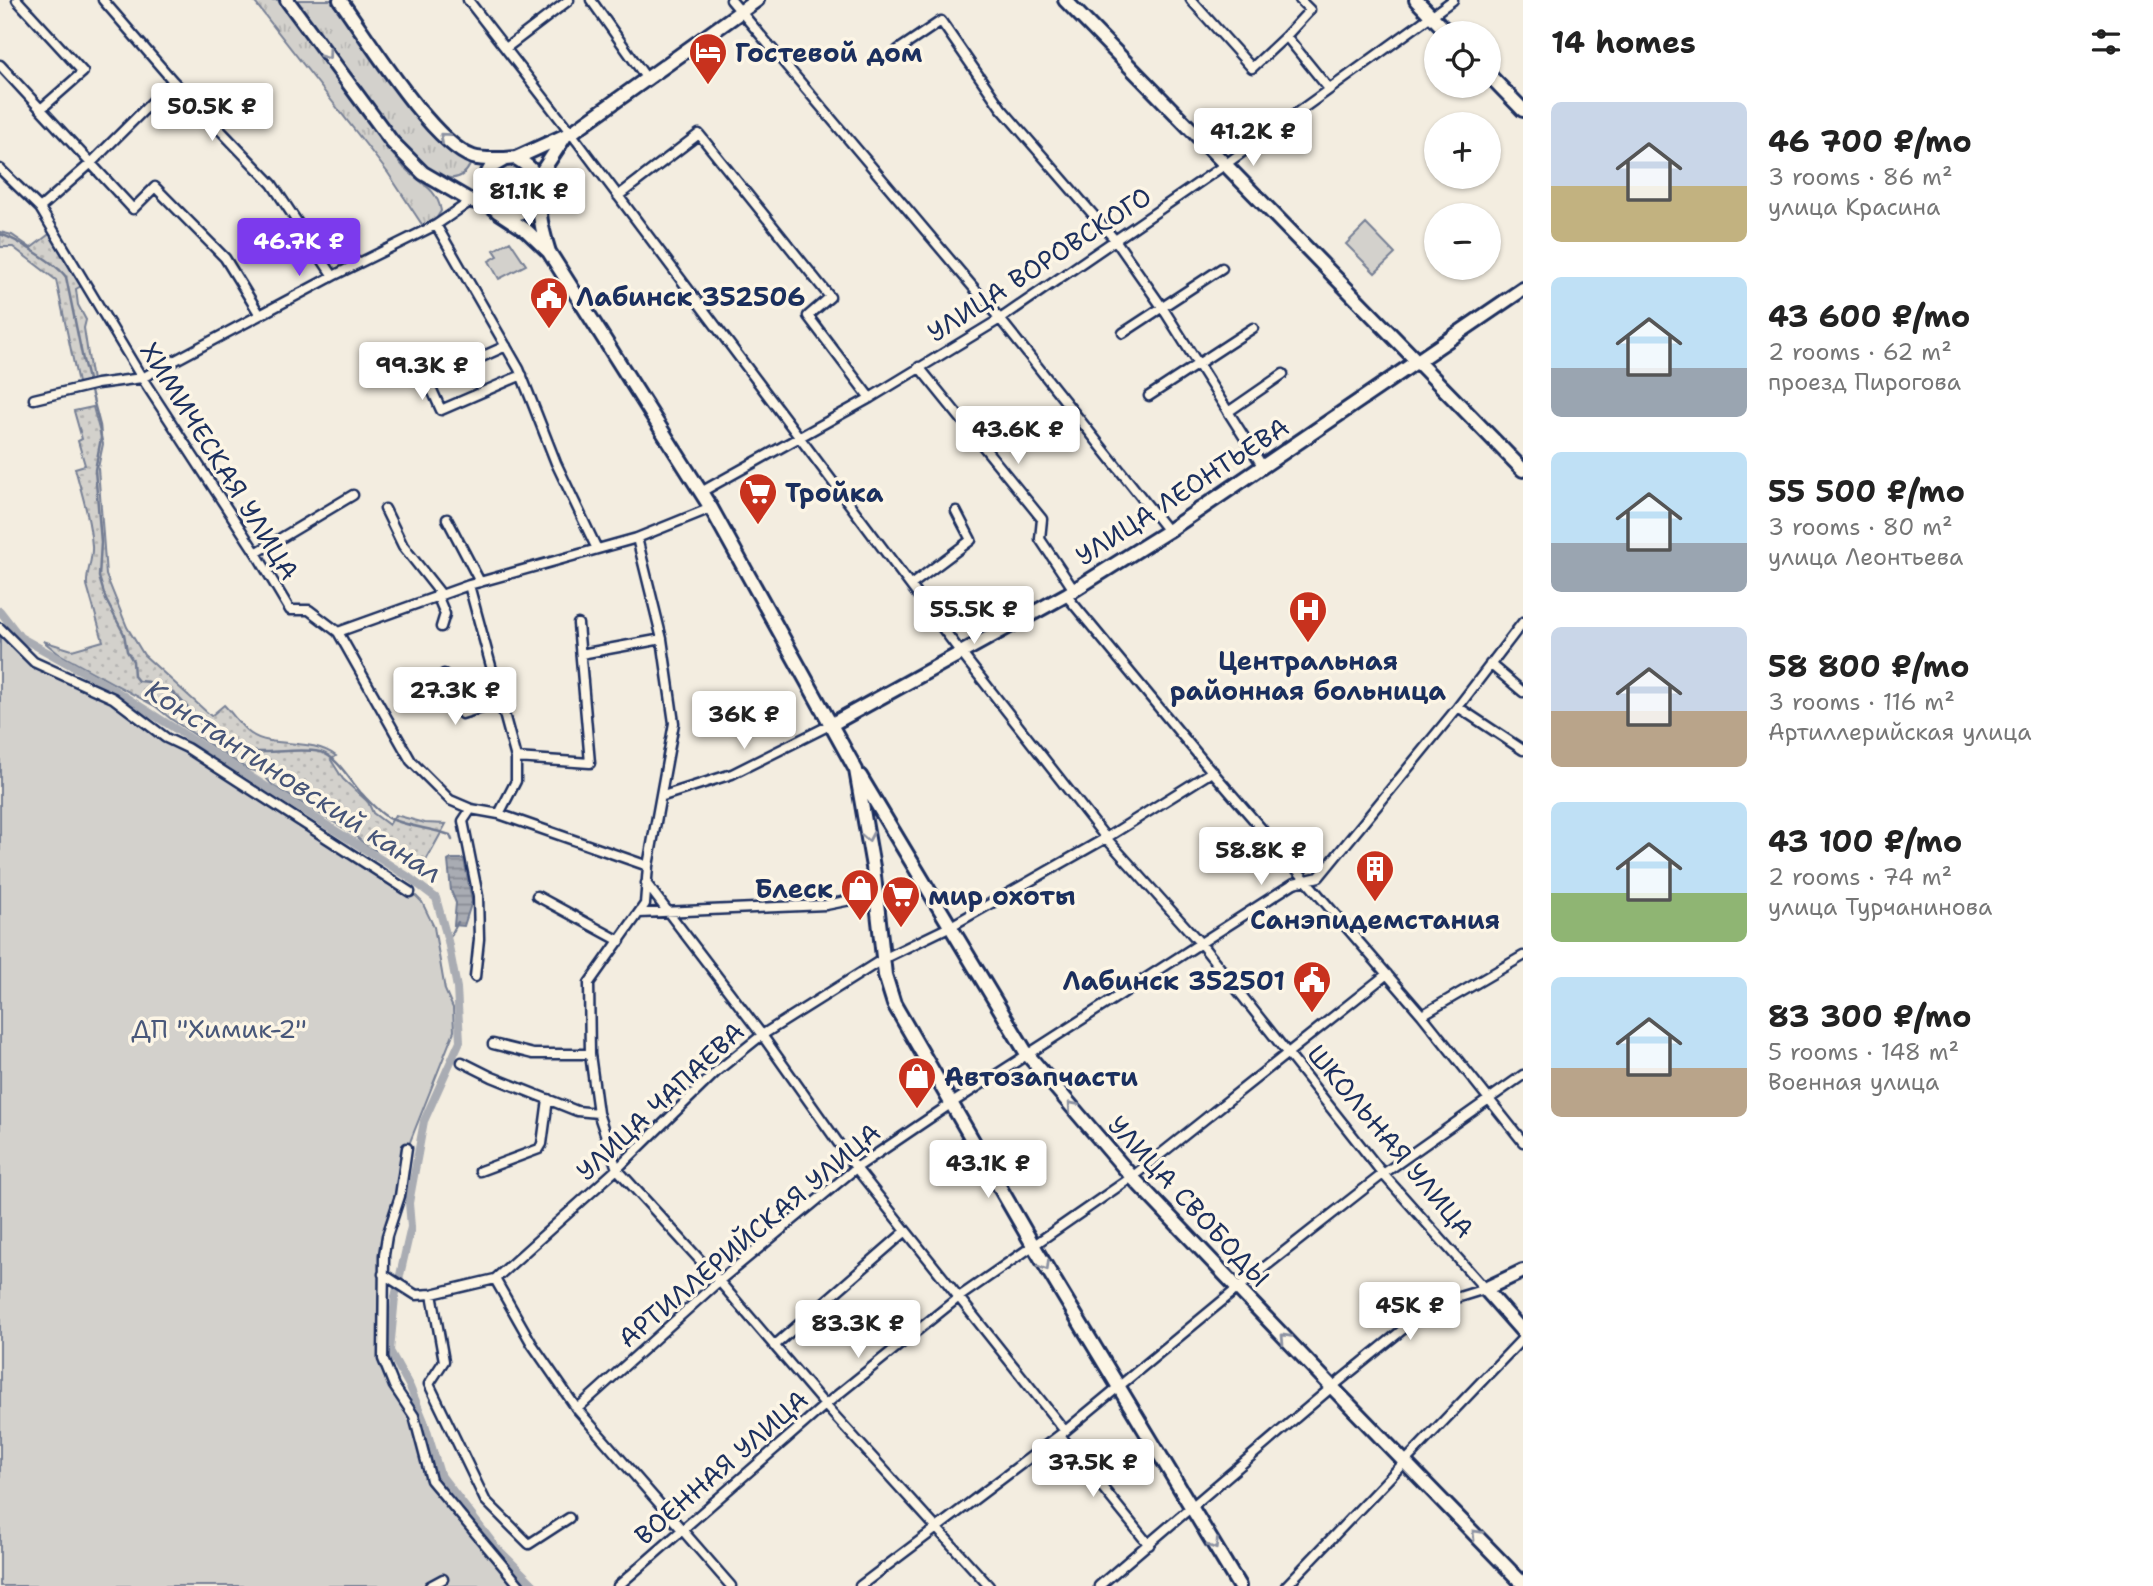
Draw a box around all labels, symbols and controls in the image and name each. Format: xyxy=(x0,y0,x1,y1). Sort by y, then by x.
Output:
map controls xyxy=(1424,21,1501,280)
button: locate xyxy=(1424,21,1501,98)
text: 14 homes xyxy=(1551,22,1696,63)
icon: filters xyxy=(2087,23,2125,61)
hotel icon: Гостевой дом xyxy=(687,31,729,86)
place label: Гостевой дом xyxy=(735,35,923,70)
one-way arrow xyxy=(319,47,332,60)
pin: 50.5K ₽ xyxy=(147,83,277,143)
text: 50.5K ₽ xyxy=(167,91,257,121)
pin: 41.2K ₽ xyxy=(1188,108,1318,168)
button: + xyxy=(1424,112,1501,189)
text: 41.2K ₽ xyxy=(1210,116,1296,146)
text: 46 700 ₽/mo xyxy=(1768,121,1972,162)
icon: home xyxy=(1607,130,1691,214)
one-way arrow xyxy=(439,133,452,145)
text: 3 rooms · 86 m² xyxy=(1768,162,1953,192)
pin: 81.1K ₽ xyxy=(464,168,594,228)
text: 81.1K ₽ xyxy=(489,176,569,206)
street label: УЛИЦА ВОРОВСКОГО xyxy=(920,178,1158,350)
text: улица Красина xyxy=(1768,192,1940,222)
button: − xyxy=(1424,203,1501,280)
pin: 46.7K ₽ xyxy=(234,218,364,278)
text: 46.7K ₽ xyxy=(253,226,345,256)
public building icon: Лабинск 352506 xyxy=(528,275,570,330)
place label: Лабинск 352506 xyxy=(576,279,806,314)
text: 43 600 ₽/mo xyxy=(1768,296,1970,337)
icon: home xyxy=(1607,305,1691,389)
street label: ХИМИЧЕСКАЯ УЛИЦА xyxy=(133,335,307,587)
text: 2 rooms · 62 m² xyxy=(1768,337,1952,367)
pin: 99.3K ₽ xyxy=(357,342,487,402)
text: 99.3K ₽ xyxy=(375,350,469,380)
text: проезд Пирогова xyxy=(1768,367,1961,397)
pin: 43.6K ₽ xyxy=(953,406,1083,466)
street label: УЛИЦА ЛЕОНТЬЕВА xyxy=(1069,409,1295,573)
text: 43.6K ₽ xyxy=(972,414,1064,444)
supermarket icon: Тройка xyxy=(737,471,779,526)
text: 55 500 ₽/mo xyxy=(1768,471,1965,512)
place label: Тройка xyxy=(785,475,884,510)
icon: home xyxy=(1607,480,1691,564)
text: 3 rooms · 80 m² xyxy=(1768,512,1953,542)
text: улица Леонтьева xyxy=(1768,542,1963,572)
pin: 55.5K ₽ xyxy=(909,586,1039,646)
hospital icon: Центральная районная больница xyxy=(1287,589,1329,644)
text: 55.5K ₽ xyxy=(930,594,1018,624)
place label: Центральная районная больница xyxy=(1170,643,1446,708)
text: 58 800 ₽/mo xyxy=(1768,646,1970,687)
icon: home xyxy=(1607,655,1691,739)
pin: 27.3K ₽ xyxy=(390,668,520,727)
water label: Константиновский канал xyxy=(138,671,450,891)
text: 27.3K ₽ xyxy=(409,675,501,705)
text: 3 rooms · 116 m² xyxy=(1768,687,1955,717)
pin: 36K ₽ xyxy=(695,692,793,751)
text: 36K ₽ xyxy=(708,699,780,729)
text: Артиллерийская улица xyxy=(1768,717,2031,747)
text: 43 100 ₽/mo xyxy=(1768,821,1962,862)
pin: 58.8K ₽ xyxy=(1196,828,1326,887)
icon: home xyxy=(1607,830,1691,914)
one-way arrow xyxy=(860,831,875,843)
text: 58.8K ₽ xyxy=(1215,835,1307,865)
building icon: Санэпидемстания xyxy=(1354,848,1396,903)
text: 2 rooms · 74 m² xyxy=(1768,862,1952,892)
shop icon: Блеск xyxy=(839,867,881,922)
place label: Блеск xyxy=(755,871,833,906)
supermarket icon: мир охоты xyxy=(880,874,922,929)
place label: мир охоты xyxy=(928,878,1076,913)
text: улица Турчанинова xyxy=(1768,892,1992,922)
place label: Санэпидемстания xyxy=(1250,902,1500,937)
public building icon: Лабинск 352501 xyxy=(1291,959,1333,1014)
place label: Лабинск 352501 xyxy=(1062,963,1285,998)
text: 83 300 ₽/mo xyxy=(1768,996,1971,1037)
icon: home xyxy=(1607,1005,1691,1089)
park label: ДП "Химик-2" xyxy=(131,1011,307,1046)
street label: УЛИЦА ЧАПАЕВА xyxy=(568,1014,752,1188)
street label: ШКОЛЬНАЯ УЛИЦА xyxy=(1300,1037,1482,1245)
text: 5 rooms · 148 m² xyxy=(1768,1037,1959,1067)
shop icon: Автозапчасти xyxy=(896,1055,938,1110)
place label: Автозапчасти xyxy=(944,1059,1138,1094)
text: Военная улица xyxy=(1768,1067,1939,1097)
one-way arrow xyxy=(1068,1102,1080,1115)
street label: УЛИЦА СВОБОДЫ xyxy=(1100,1108,1278,1294)
street label: АРТИЛЛЕРИЙСКАЯ УЛИЦА xyxy=(610,1115,888,1355)
pin: 43.1K ₽ xyxy=(923,1140,1053,1200)
text: 43.1K ₽ xyxy=(946,1148,1030,1178)
one-way arrow xyxy=(1037,1259,1050,1272)
pin: 45K ₽ xyxy=(1361,1282,1459,1342)
text: 45K ₽ xyxy=(1375,1290,1445,1320)
pin: 83.3K ₽ xyxy=(793,1300,923,1360)
text: 83.3K ₽ xyxy=(811,1308,905,1338)
one-way arrow xyxy=(1281,1333,1294,1346)
street label: ВОЕННАЯ УЛИЦА xyxy=(627,1382,815,1552)
pin: 37.5K ₽ xyxy=(1028,1440,1158,1499)
text: 37.5K ₽ xyxy=(1048,1447,1138,1477)
one-way arrow xyxy=(1471,1530,1484,1543)
one-way arrow xyxy=(1206,1537,1219,1550)

